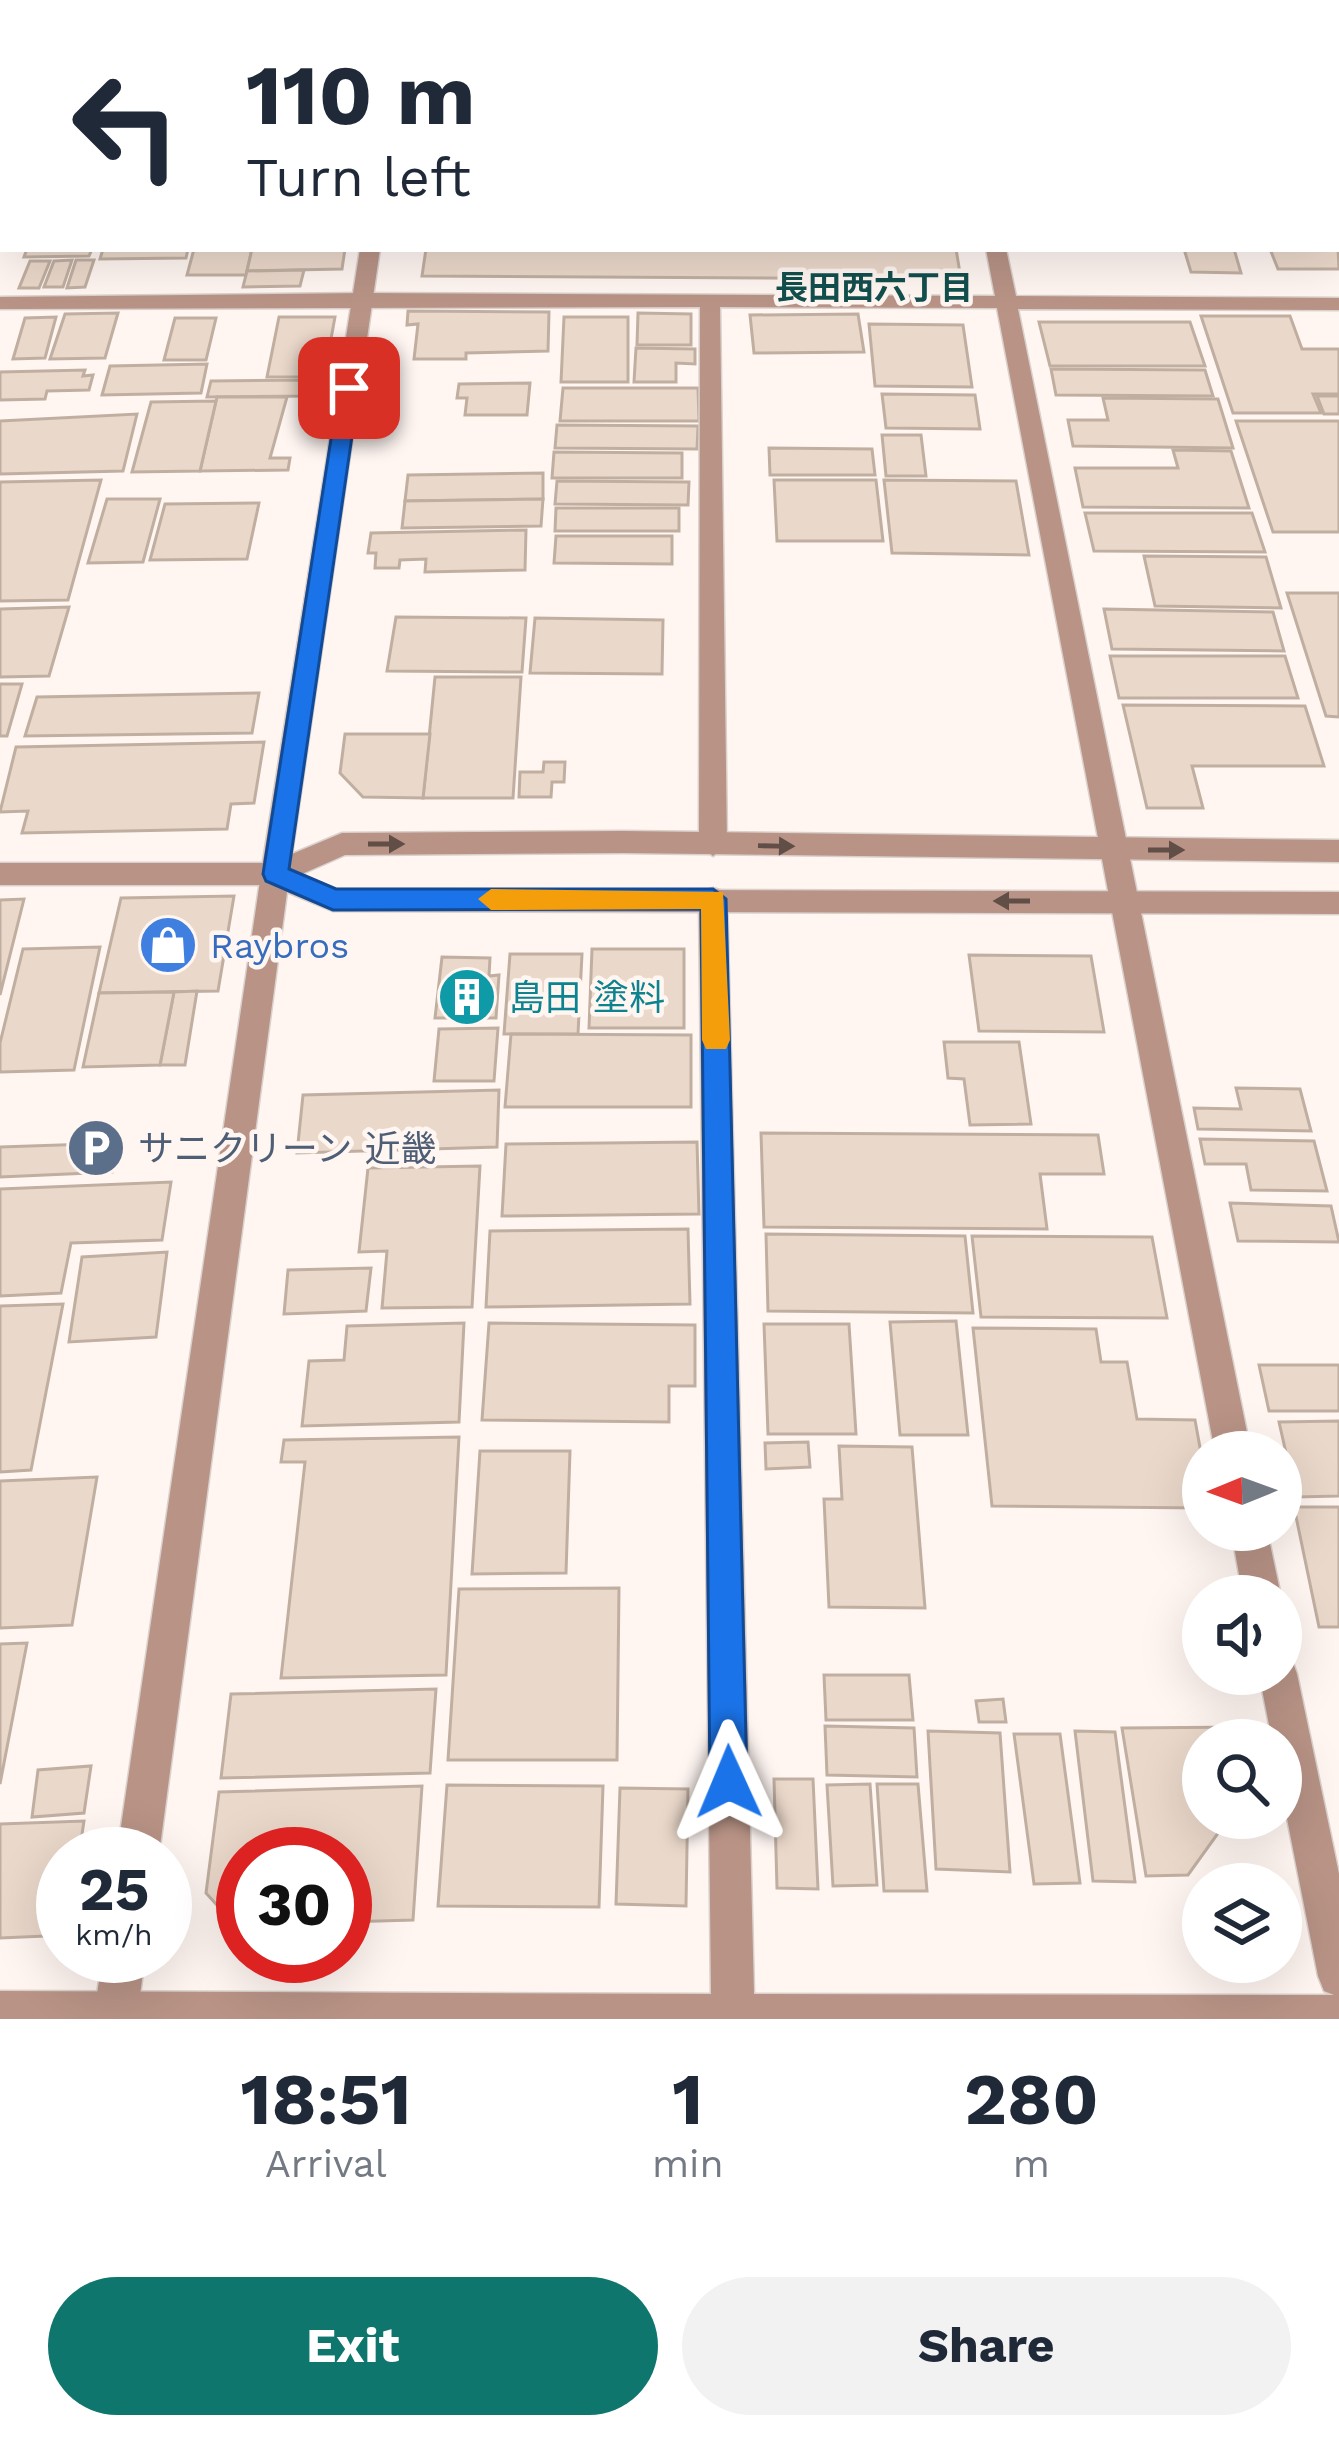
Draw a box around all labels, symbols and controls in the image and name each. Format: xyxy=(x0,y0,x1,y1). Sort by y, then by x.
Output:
text: 110 m xyxy=(246,46,476,144)
icon: left xyxy=(48,48,204,204)
text: Turn left xyxy=(246,146,471,209)
district label: 長田西六丁目 xyxy=(775,268,973,307)
pin xyxy=(298,337,400,439)
icon: arrive xyxy=(316,355,382,421)
one-way arrow xyxy=(368,834,406,854)
one-way arrow xyxy=(758,836,796,856)
one-way arrow xyxy=(1148,840,1186,860)
one-way arrow xyxy=(992,891,1030,911)
shop icon: Raybros xyxy=(137,914,199,976)
place label: Raybros xyxy=(210,925,349,967)
building icon: 島田 塗料 xyxy=(436,966,498,1028)
place label: 島田 塗料 xyxy=(509,977,665,1019)
parking icon: サニクリーン 近畿 xyxy=(65,1117,127,1179)
place label: サニクリーン 近畿 xyxy=(138,1128,436,1170)
north arrow xyxy=(1182,1431,1302,1551)
map controls xyxy=(1182,1431,1302,1983)
button: sound xyxy=(1182,1575,1302,1695)
position arrow xyxy=(666,1719,792,1845)
button: search xyxy=(1182,1719,1302,1839)
speed limit sign: 30 xyxy=(216,1827,372,1983)
text: 25 xyxy=(79,1854,149,1925)
button: layers xyxy=(1182,1863,1302,1983)
text: km/h xyxy=(75,1917,153,1952)
text: 18:51 xyxy=(240,2057,411,2141)
text: 1 xyxy=(672,2057,703,2141)
text: 280 xyxy=(964,2057,1099,2141)
text: Arrival xyxy=(265,2141,387,2186)
text: min xyxy=(652,2141,724,2186)
text: m xyxy=(1013,2141,1050,2186)
button: Exit xyxy=(48,2277,658,2415)
button: Share xyxy=(682,2277,1291,2415)

